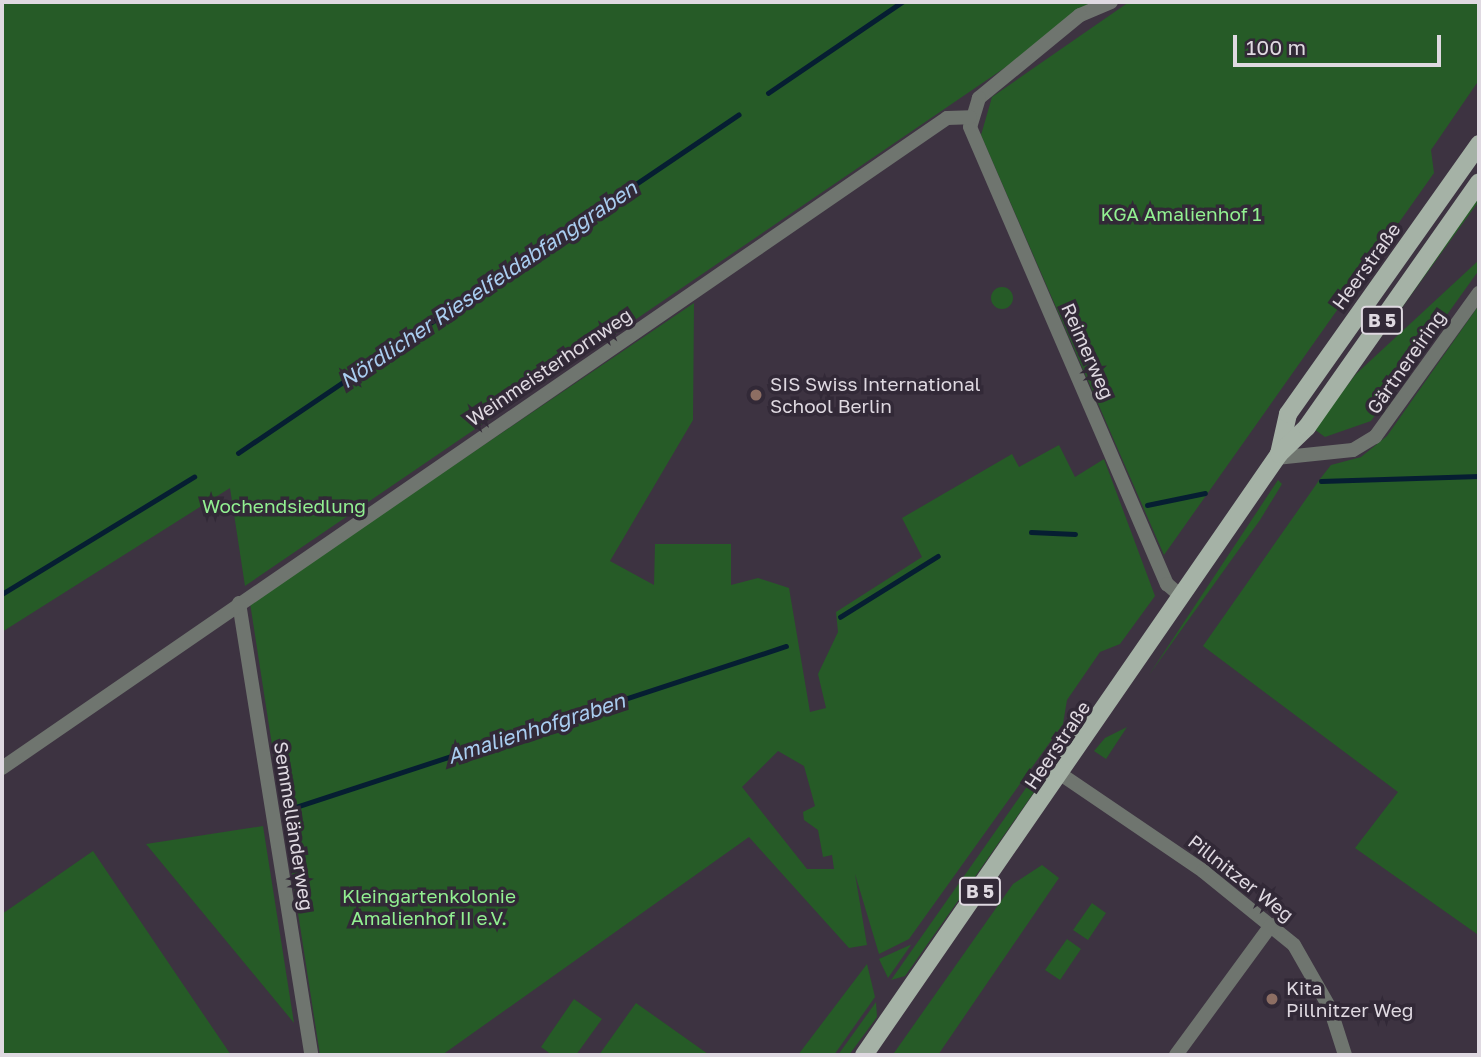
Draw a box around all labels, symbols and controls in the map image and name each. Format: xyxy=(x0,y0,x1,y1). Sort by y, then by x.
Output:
scale bar xyxy=(1236,21,1444,65)
text: 100 m xyxy=(1246,34,1306,60)
water label: Nördlicher Rieselfeldabfanggraben xyxy=(335,175,641,393)
park label: KGA Amalienhof 1 xyxy=(1100,203,1262,225)
street label: Heerstraße xyxy=(1327,218,1405,314)
street label: Reimerweg xyxy=(1057,300,1119,402)
street label: Weinmeisterhornweg xyxy=(462,303,636,431)
road number: B 5 xyxy=(1359,306,1405,334)
street label: Gärtnereiring xyxy=(1362,306,1450,418)
place label: SIS Swiss International School Berlin xyxy=(770,373,981,417)
marker: SIS Swiss International School Berlin xyxy=(748,387,764,403)
park label: Wochendsiedlung xyxy=(202,495,366,517)
water label: Amalienhofgraben xyxy=(444,687,628,769)
street label: Heerstraße xyxy=(1019,697,1095,793)
street label: Semmelländerweg xyxy=(269,740,319,912)
street label: Pillnitzer Weg xyxy=(1184,830,1298,926)
road number: B 5 xyxy=(957,876,1003,906)
park label: Kleingartenkolonie Amalienhof II e.V. xyxy=(342,885,516,929)
place label: Kita Pillnitzer Weg xyxy=(1286,977,1414,1021)
marker: Kita Pillnitzer Weg xyxy=(1264,991,1280,1007)

